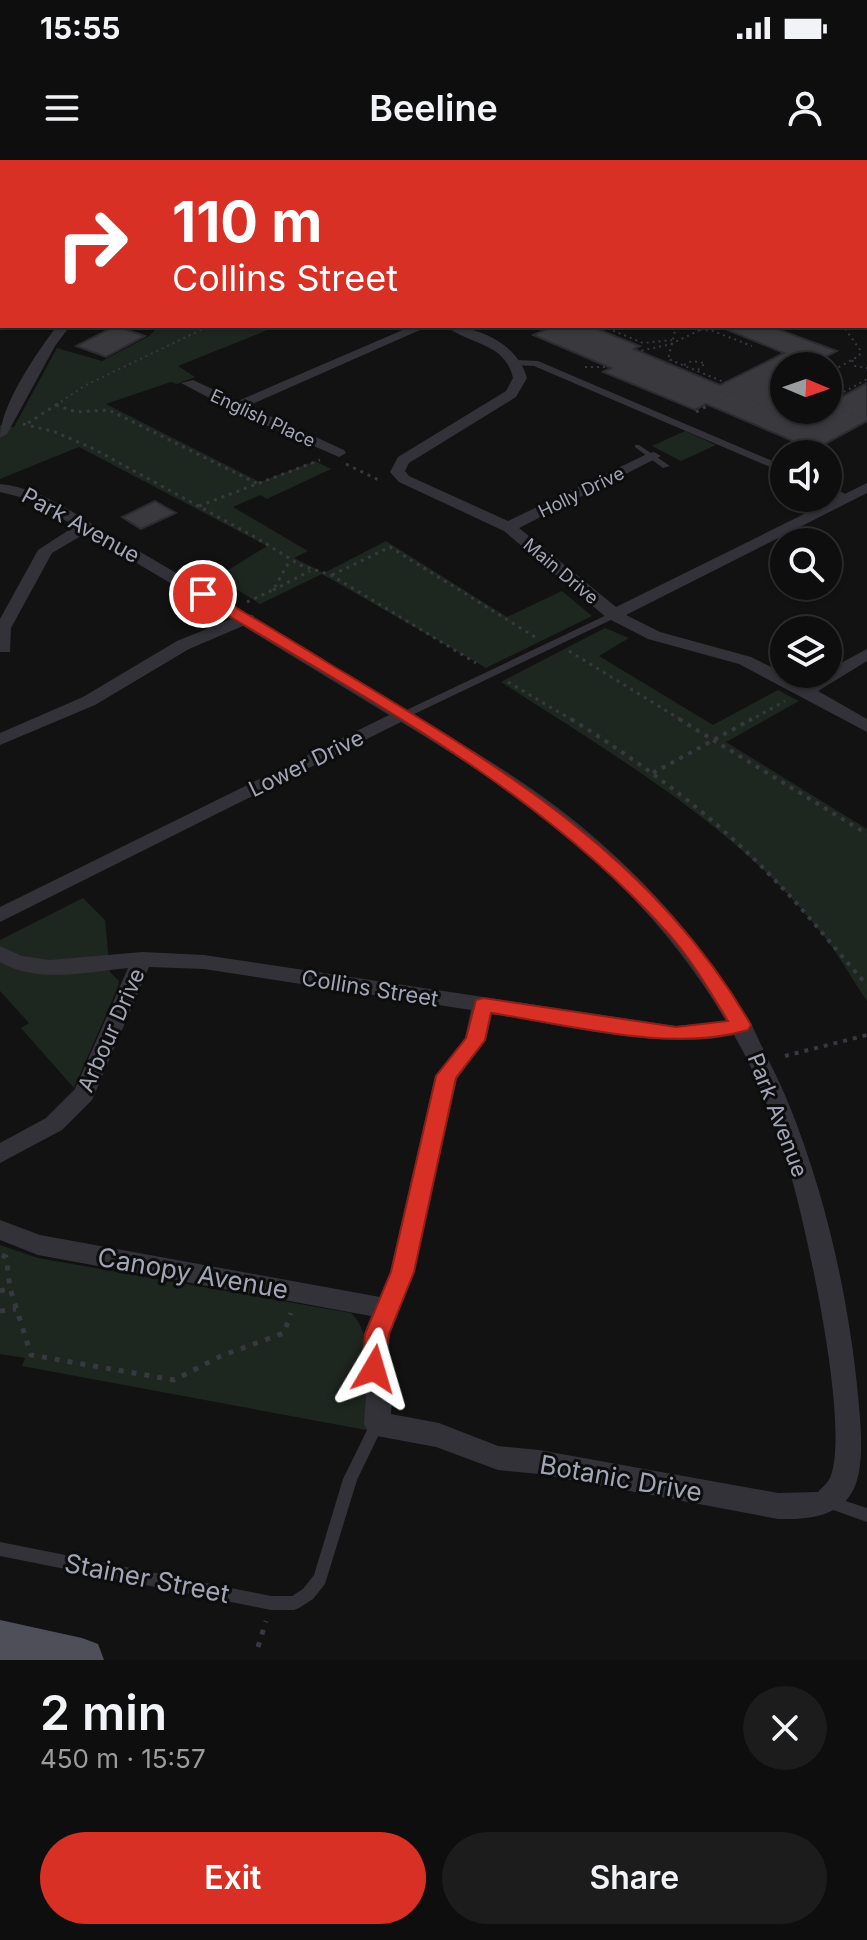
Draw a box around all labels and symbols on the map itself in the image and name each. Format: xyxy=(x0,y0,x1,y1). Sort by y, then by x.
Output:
north arrow xyxy=(770,352,842,424)
street label: English Place xyxy=(207,385,319,451)
street label: Holly Drive xyxy=(535,462,627,522)
street label: Park Avenue xyxy=(18,482,144,568)
street label: Main Drive xyxy=(519,534,603,608)
pin xyxy=(169,560,237,628)
street label: Lower Drive xyxy=(244,724,368,802)
street label: Arbour Drive xyxy=(72,964,150,1096)
street label: Collins Street xyxy=(300,964,440,1012)
street label: Park Avenue xyxy=(742,1049,814,1181)
street label: Canopy Avenue xyxy=(95,1241,291,1305)
position arrow xyxy=(332,1327,416,1411)
street label: Botanic Drive xyxy=(537,1448,705,1508)
street label: Stainer Street xyxy=(62,1547,232,1609)

